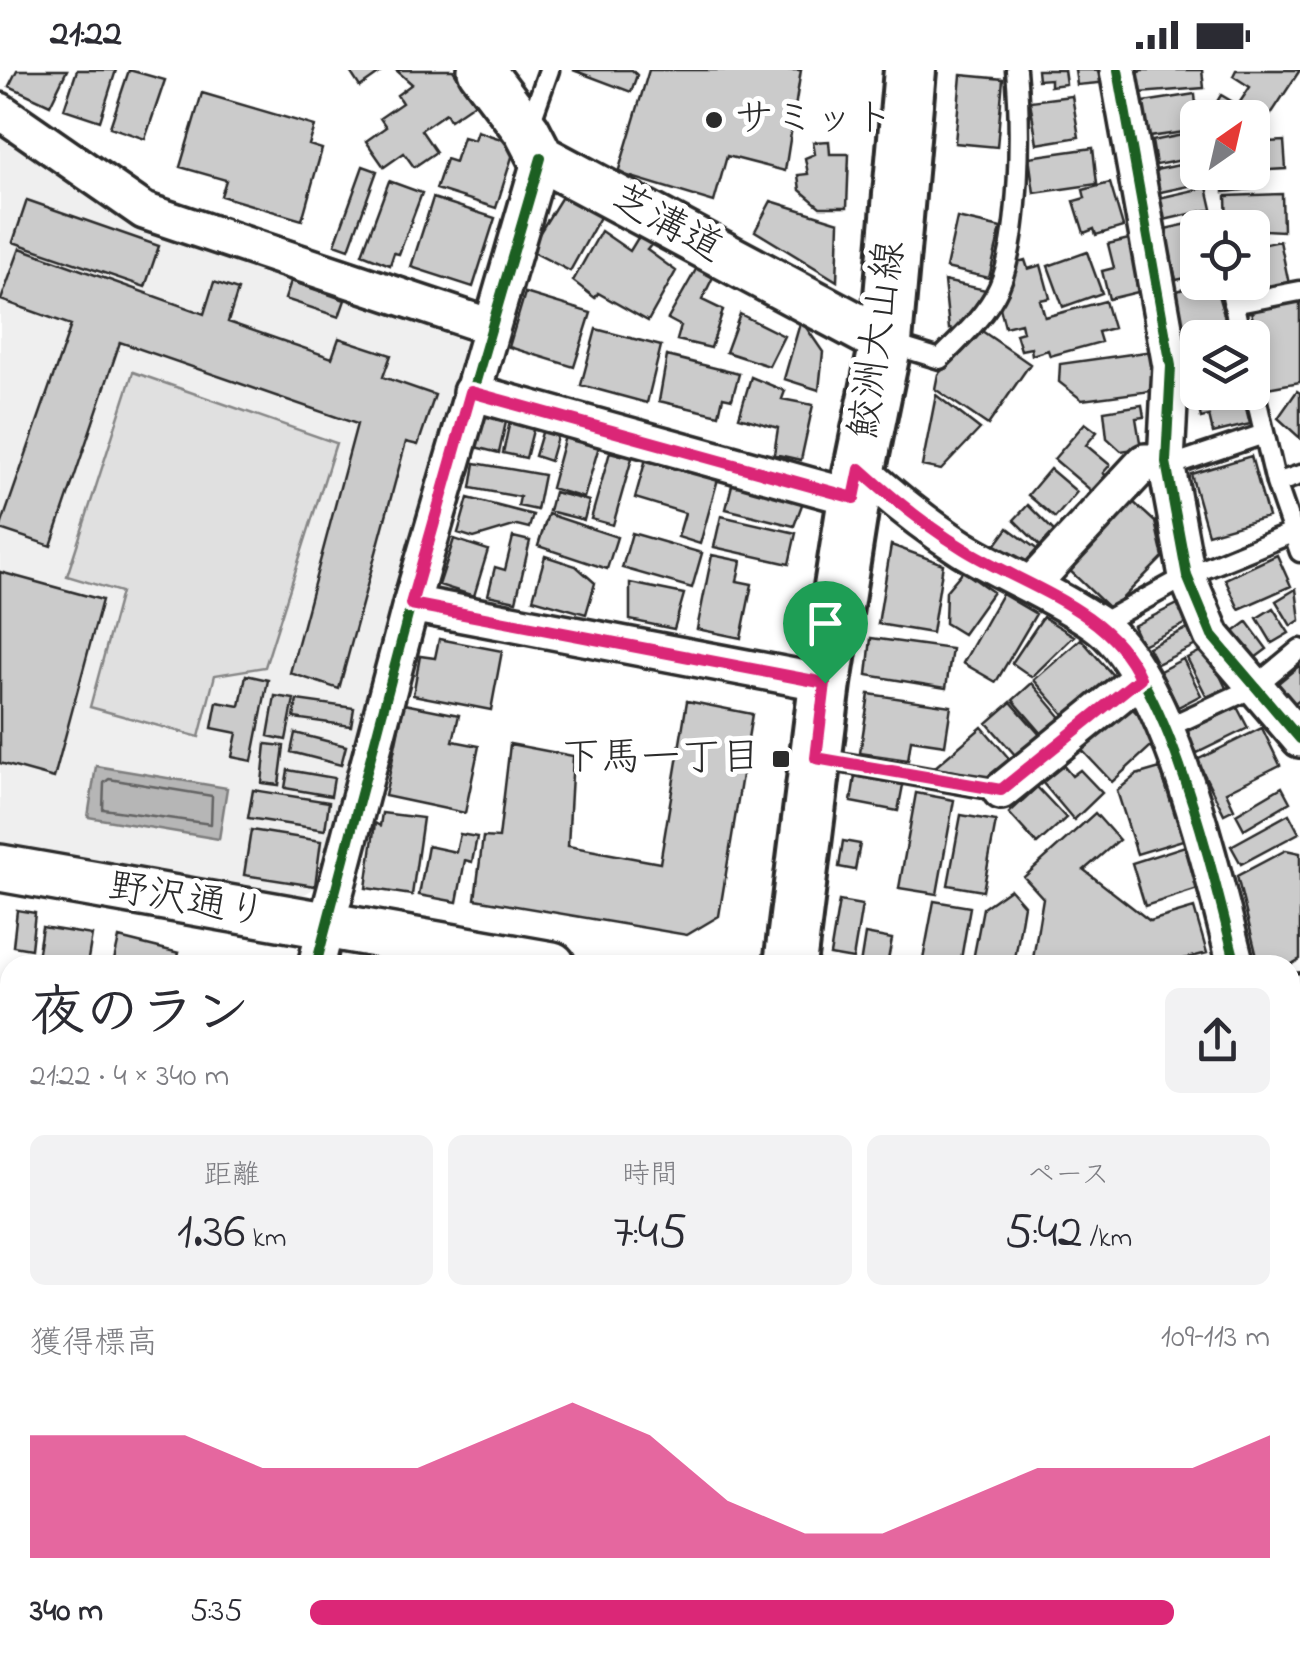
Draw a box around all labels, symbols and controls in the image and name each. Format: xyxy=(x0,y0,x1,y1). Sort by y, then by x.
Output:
text: 21:22 xyxy=(50,7,122,63)
place label: サミット xyxy=(734,91,894,150)
north arrow xyxy=(1180,100,1270,190)
map controls xyxy=(1180,100,1270,410)
marker: サミット xyxy=(703,109,725,131)
street label: 芝溝道 xyxy=(599,171,733,279)
button: locate xyxy=(1180,210,1270,300)
street label: 鮫洲大山線 xyxy=(836,237,922,443)
button: layers xyxy=(1180,320,1270,410)
pin xyxy=(783,581,868,684)
icon: arrive xyxy=(798,596,853,651)
place label: 下馬一丁目 xyxy=(561,730,761,789)
marker: 下馬一丁目 xyxy=(770,748,792,770)
street label: 野沢通り xyxy=(103,859,271,945)
text: 夜のラン xyxy=(30,976,250,1056)
button: share xyxy=(1165,988,1270,1093)
text: 21:22 · 4 × 340 m xyxy=(30,1054,229,1101)
text: 距離 xyxy=(204,1156,260,1197)
text: 時間 xyxy=(622,1156,678,1197)
text: ペース xyxy=(1027,1156,1109,1197)
text: 1.36 xyxy=(177,1197,246,1270)
text: 7:45 xyxy=(613,1197,687,1270)
text: 5:42 xyxy=(1004,1197,1083,1270)
text: km xyxy=(246,1219,287,1260)
text: /km xyxy=(1083,1219,1132,1260)
text: 109–113 m xyxy=(1161,1315,1270,1362)
text: 獲得標高 xyxy=(30,1321,158,1368)
text: 340 m xyxy=(30,1589,103,1636)
text: 5:35 xyxy=(190,1589,243,1636)

